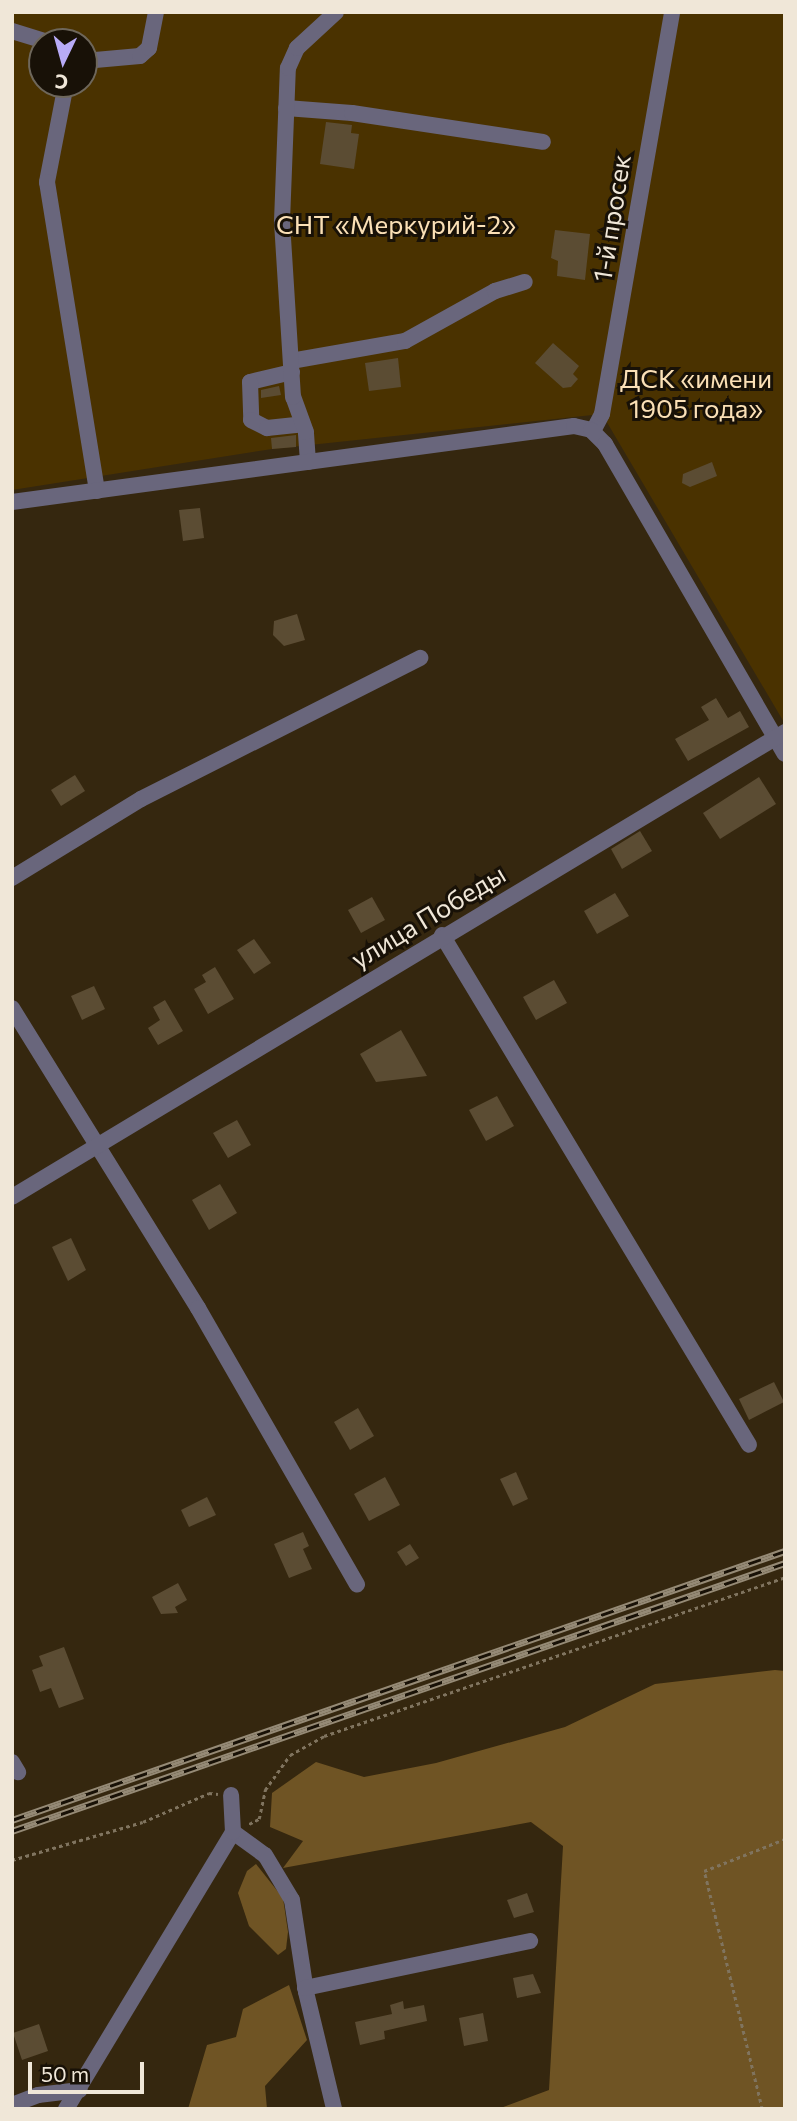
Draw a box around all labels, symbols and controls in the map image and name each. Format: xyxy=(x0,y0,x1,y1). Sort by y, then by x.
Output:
north arrow xyxy=(28,28,98,98)
text: С xyxy=(54,70,69,94)
street label: 1-й просек xyxy=(586,152,636,284)
park label: СНТ «Меркурий-2» xyxy=(276,208,516,240)
park label: ДСК «имени 1905 года» xyxy=(620,362,772,424)
street label: улица Победы xyxy=(345,858,511,974)
scale bar xyxy=(32,2048,147,2092)
text: 50 m xyxy=(41,2061,89,2086)

